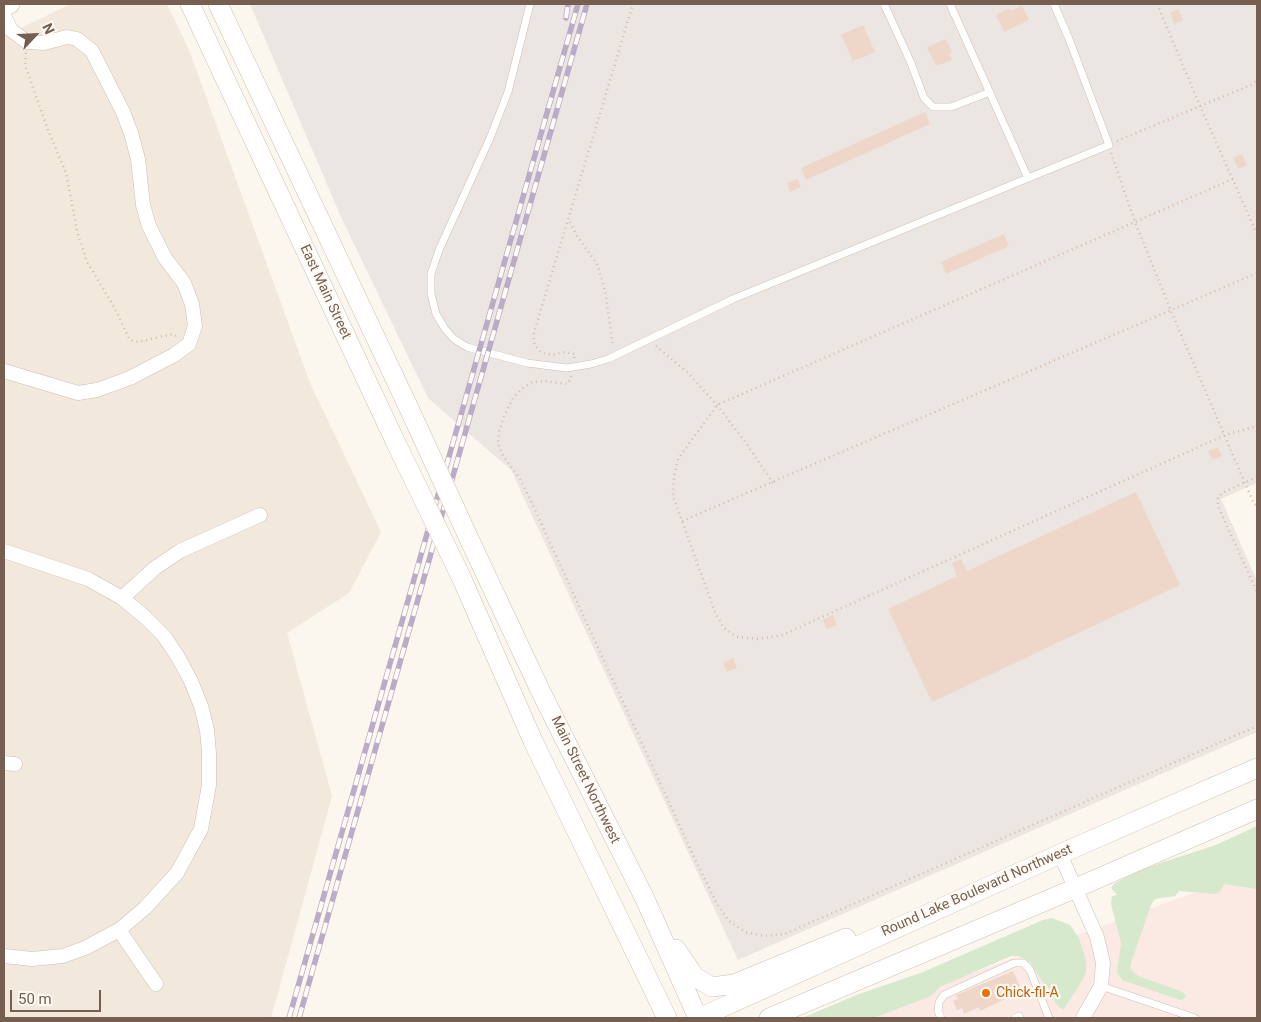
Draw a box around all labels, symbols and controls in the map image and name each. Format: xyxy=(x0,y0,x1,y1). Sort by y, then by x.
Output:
north arrow xyxy=(10,10,60,60)
text: N xyxy=(39,21,58,37)
street label: East Main Street xyxy=(296,242,354,342)
street label: Main Street Northwest xyxy=(547,713,623,847)
street label: Round Lake Boulevard Northwest xyxy=(879,841,1075,941)
scale bar xyxy=(12,980,104,1012)
place label: Chick-fil-A xyxy=(996,985,1059,1001)
marker: Chick-fil-A xyxy=(980,987,992,999)
text: 50 m xyxy=(18,990,52,1008)

